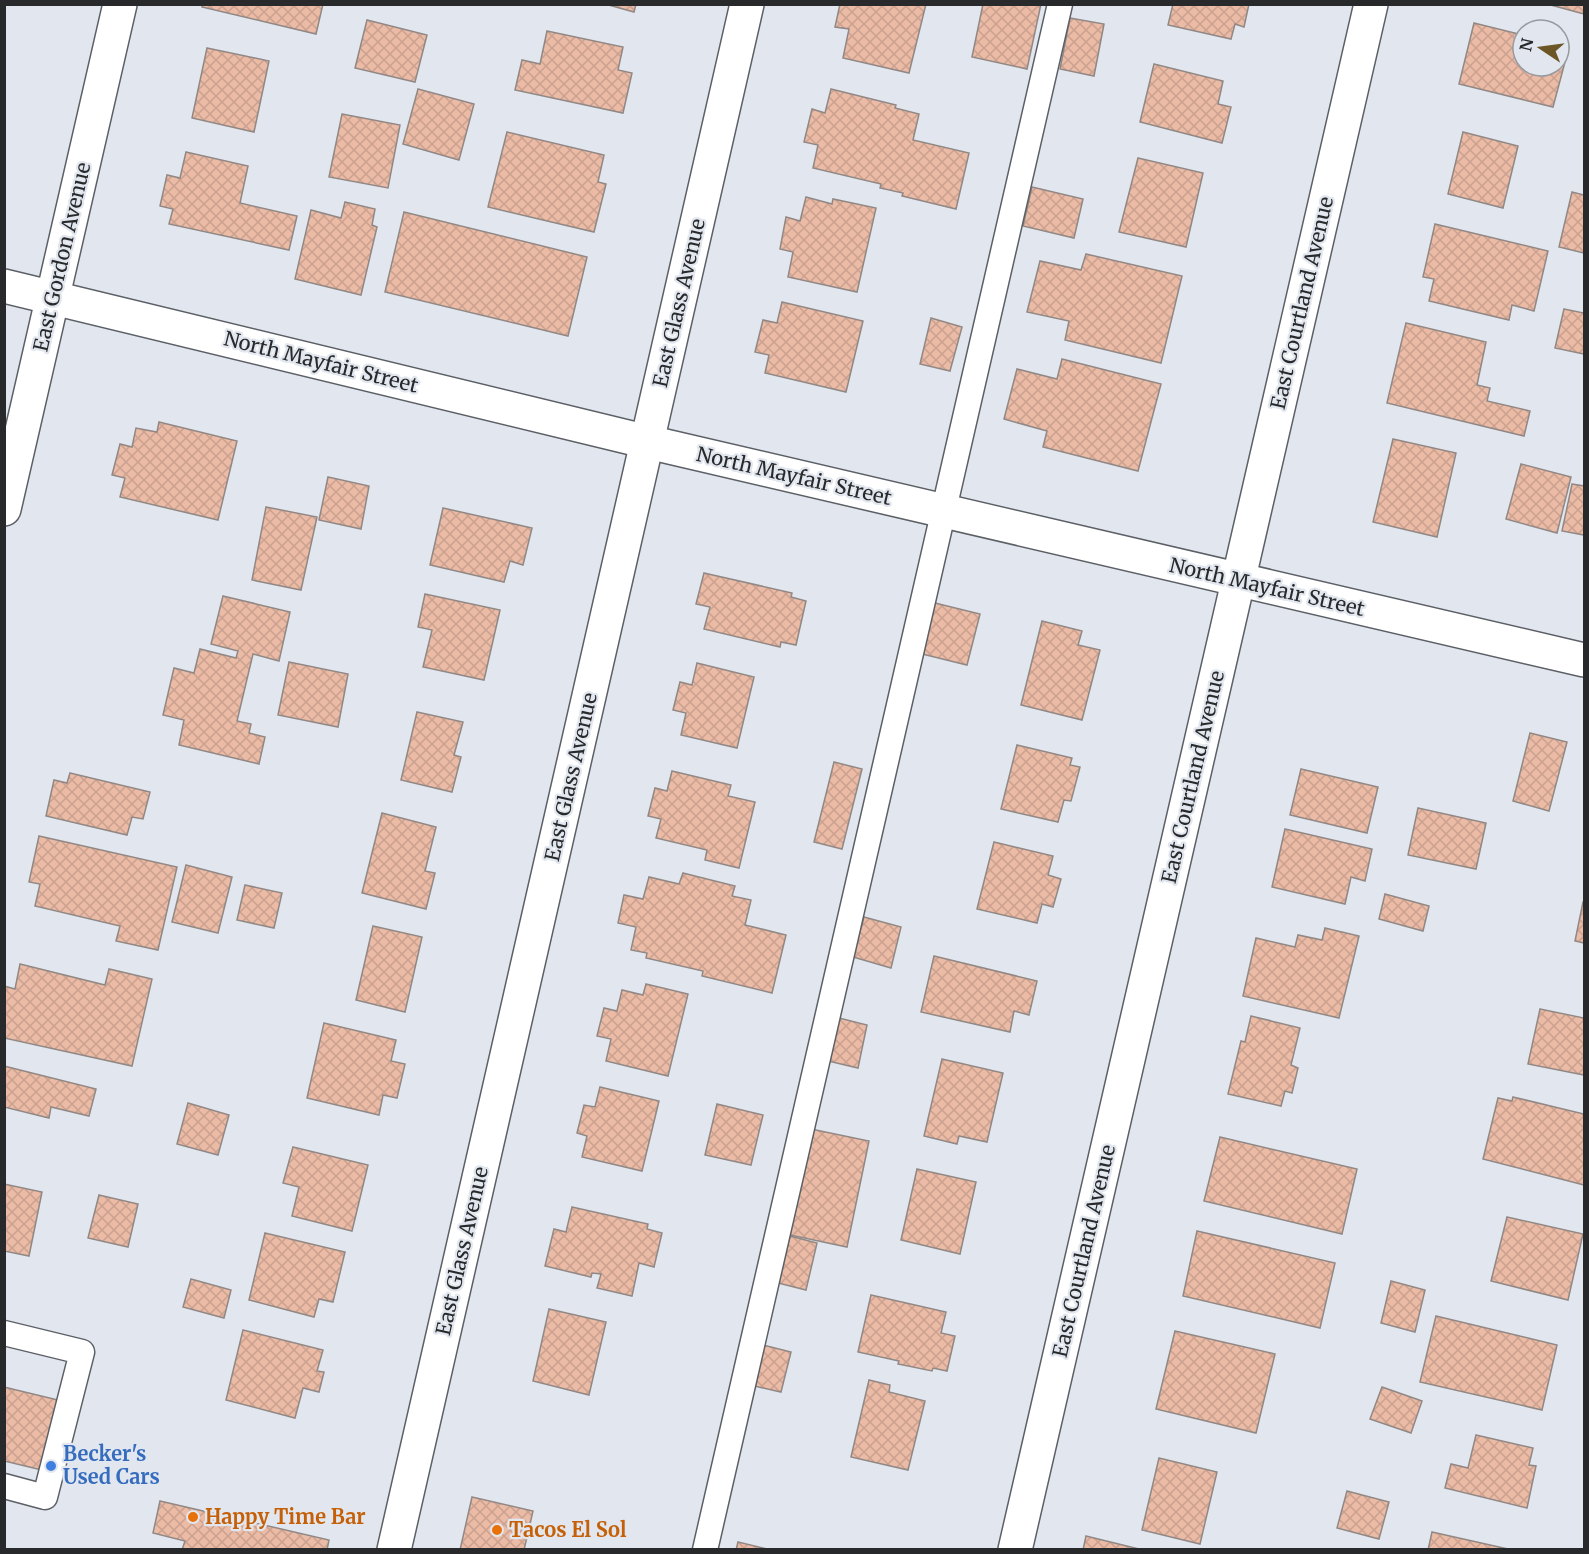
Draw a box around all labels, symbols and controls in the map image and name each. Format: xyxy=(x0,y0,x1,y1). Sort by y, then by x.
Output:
north arrow xyxy=(1511,18,1571,78)
text: N xyxy=(1515,36,1538,53)
street label: East Gordon Avenue xyxy=(28,160,95,354)
street label: East Courtland Avenue xyxy=(1265,194,1338,412)
street label: East Glass Avenue xyxy=(647,216,710,390)
street label: North Mayfair Street xyxy=(221,325,421,398)
street label: North Mayfair Street xyxy=(694,441,894,510)
street label: North Mayfair Street xyxy=(1167,552,1367,621)
street label: East Courtland Avenue xyxy=(1156,668,1229,886)
street label: East Glass Avenue xyxy=(539,690,602,864)
street label: East Courtland Avenue xyxy=(1047,1142,1120,1360)
street label: East Glass Avenue xyxy=(430,1164,493,1338)
place label: Becker's Used Cars xyxy=(63,1441,160,1489)
marker: Becker's Used Cars xyxy=(44,1459,58,1473)
place label: Happy Time Bar xyxy=(205,1504,366,1529)
marker: Happy Time Bar xyxy=(186,1510,200,1524)
place label: Tacos El Sol xyxy=(509,1517,627,1542)
marker: Tacos El Sol xyxy=(490,1523,504,1537)

